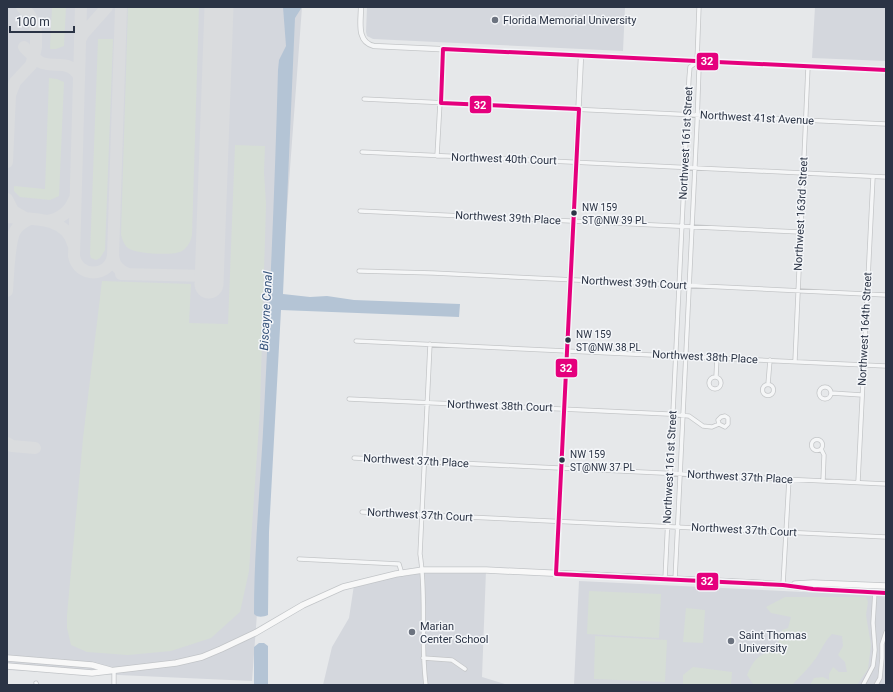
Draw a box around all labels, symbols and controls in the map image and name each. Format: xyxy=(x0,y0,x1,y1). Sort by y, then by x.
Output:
scale bar xyxy=(10,8,74,34)
place label: Florida Memorial University xyxy=(503,14,637,27)
text: 100 m xyxy=(16,15,50,29)
marker: Florida Memorial University xyxy=(490,15,500,25)
line badge: 32 xyxy=(696,52,719,71)
text: 32 xyxy=(701,55,713,68)
street label: Northwest 161st Street xyxy=(677,86,695,200)
line badge: 32 xyxy=(469,95,492,114)
text: 32 xyxy=(474,99,486,112)
street label: Northwest 41st Avenue xyxy=(700,109,815,127)
street label: Northwest 40th Court xyxy=(451,151,557,167)
street label: Northwest 163rd Street xyxy=(792,156,810,271)
place label: NW 159 ST@NW 39 PL xyxy=(582,202,647,226)
marker: NW 159 ST@NW 39 PL xyxy=(569,208,579,218)
street label: Northwest 39th Place xyxy=(455,209,561,227)
water label: Biscayne Canal xyxy=(257,271,275,351)
street label: Northwest 164th Street xyxy=(856,271,874,386)
street label: Northwest 39th Court xyxy=(581,274,688,292)
place label: NW 159 ST@NW 38 PL xyxy=(576,329,641,353)
marker: NW 159 ST@NW 38 PL xyxy=(563,335,573,345)
street label: Northwest 38th Place xyxy=(652,348,758,366)
line badge: 32 xyxy=(555,358,578,378)
text: 32 xyxy=(560,362,572,375)
street label: Northwest 38th Court xyxy=(447,398,553,414)
street label: Northwest 161st Street xyxy=(661,410,679,524)
place label: NW 159 ST@NW 37 PL xyxy=(570,449,635,473)
street label: Northwest 37th Place xyxy=(363,452,469,470)
marker: NW 159 ST@NW 37 PL xyxy=(557,455,567,465)
street label: Northwest 37th Place xyxy=(687,468,793,486)
street label: Northwest 37th Court xyxy=(367,506,474,524)
street label: Northwest 37th Court xyxy=(691,521,798,539)
line badge: 32 xyxy=(696,572,719,591)
text: 32 xyxy=(701,575,713,588)
place label: Marian Center School xyxy=(420,620,489,646)
marker: Marian Center School xyxy=(407,627,417,637)
place label: Saint Thomas University xyxy=(739,629,807,655)
marker: Saint Thomas University xyxy=(726,636,736,646)

